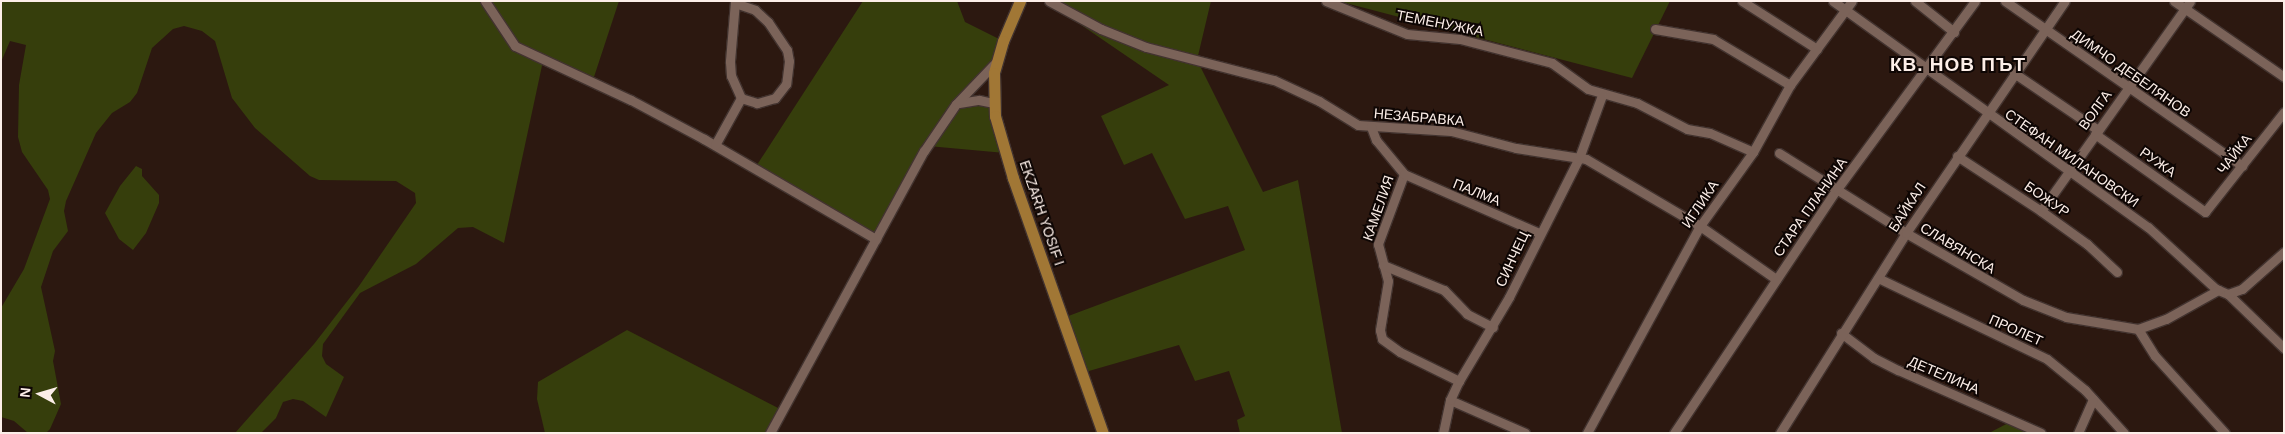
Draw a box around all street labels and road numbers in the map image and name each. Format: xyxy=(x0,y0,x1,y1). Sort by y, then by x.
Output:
street label: ТЕМЕНУЖКА xyxy=(1395,6,1485,40)
street label: ДИМЧО ДЕБЕЛЯНОВ xyxy=(2068,25,2194,121)
street label: ВОЛГА xyxy=(2075,87,2115,133)
street label: НЕЗАБРАВКА xyxy=(1373,105,1465,129)
street label: СТЕФАН МИЛАНОВСКИ xyxy=(2002,105,2142,211)
street label: ЧАЙКА xyxy=(2213,131,2255,177)
street label: РУЖА xyxy=(2137,144,2179,180)
street label: СТАРА ПЛАНИНА xyxy=(1770,154,1850,260)
street label: EKZARH YOSIF I xyxy=(1016,158,1068,268)
street label: КАМЕЛИЯ xyxy=(1359,173,1397,243)
street label: ПАЛМА xyxy=(1451,175,1503,209)
street label: ИГЛИКА xyxy=(1678,177,1722,231)
street label: БОЖУР xyxy=(2021,177,2073,221)
street label: БАЙКАЛ xyxy=(1885,179,1929,235)
street label: СЛАВЯНСКА xyxy=(1917,219,1999,277)
street label: СИНЧЕЦ xyxy=(1492,229,1532,289)
street label: ПРОЛЕТ xyxy=(1987,311,2045,349)
street label: ДЕТЕЛИНА xyxy=(1906,353,1982,397)

